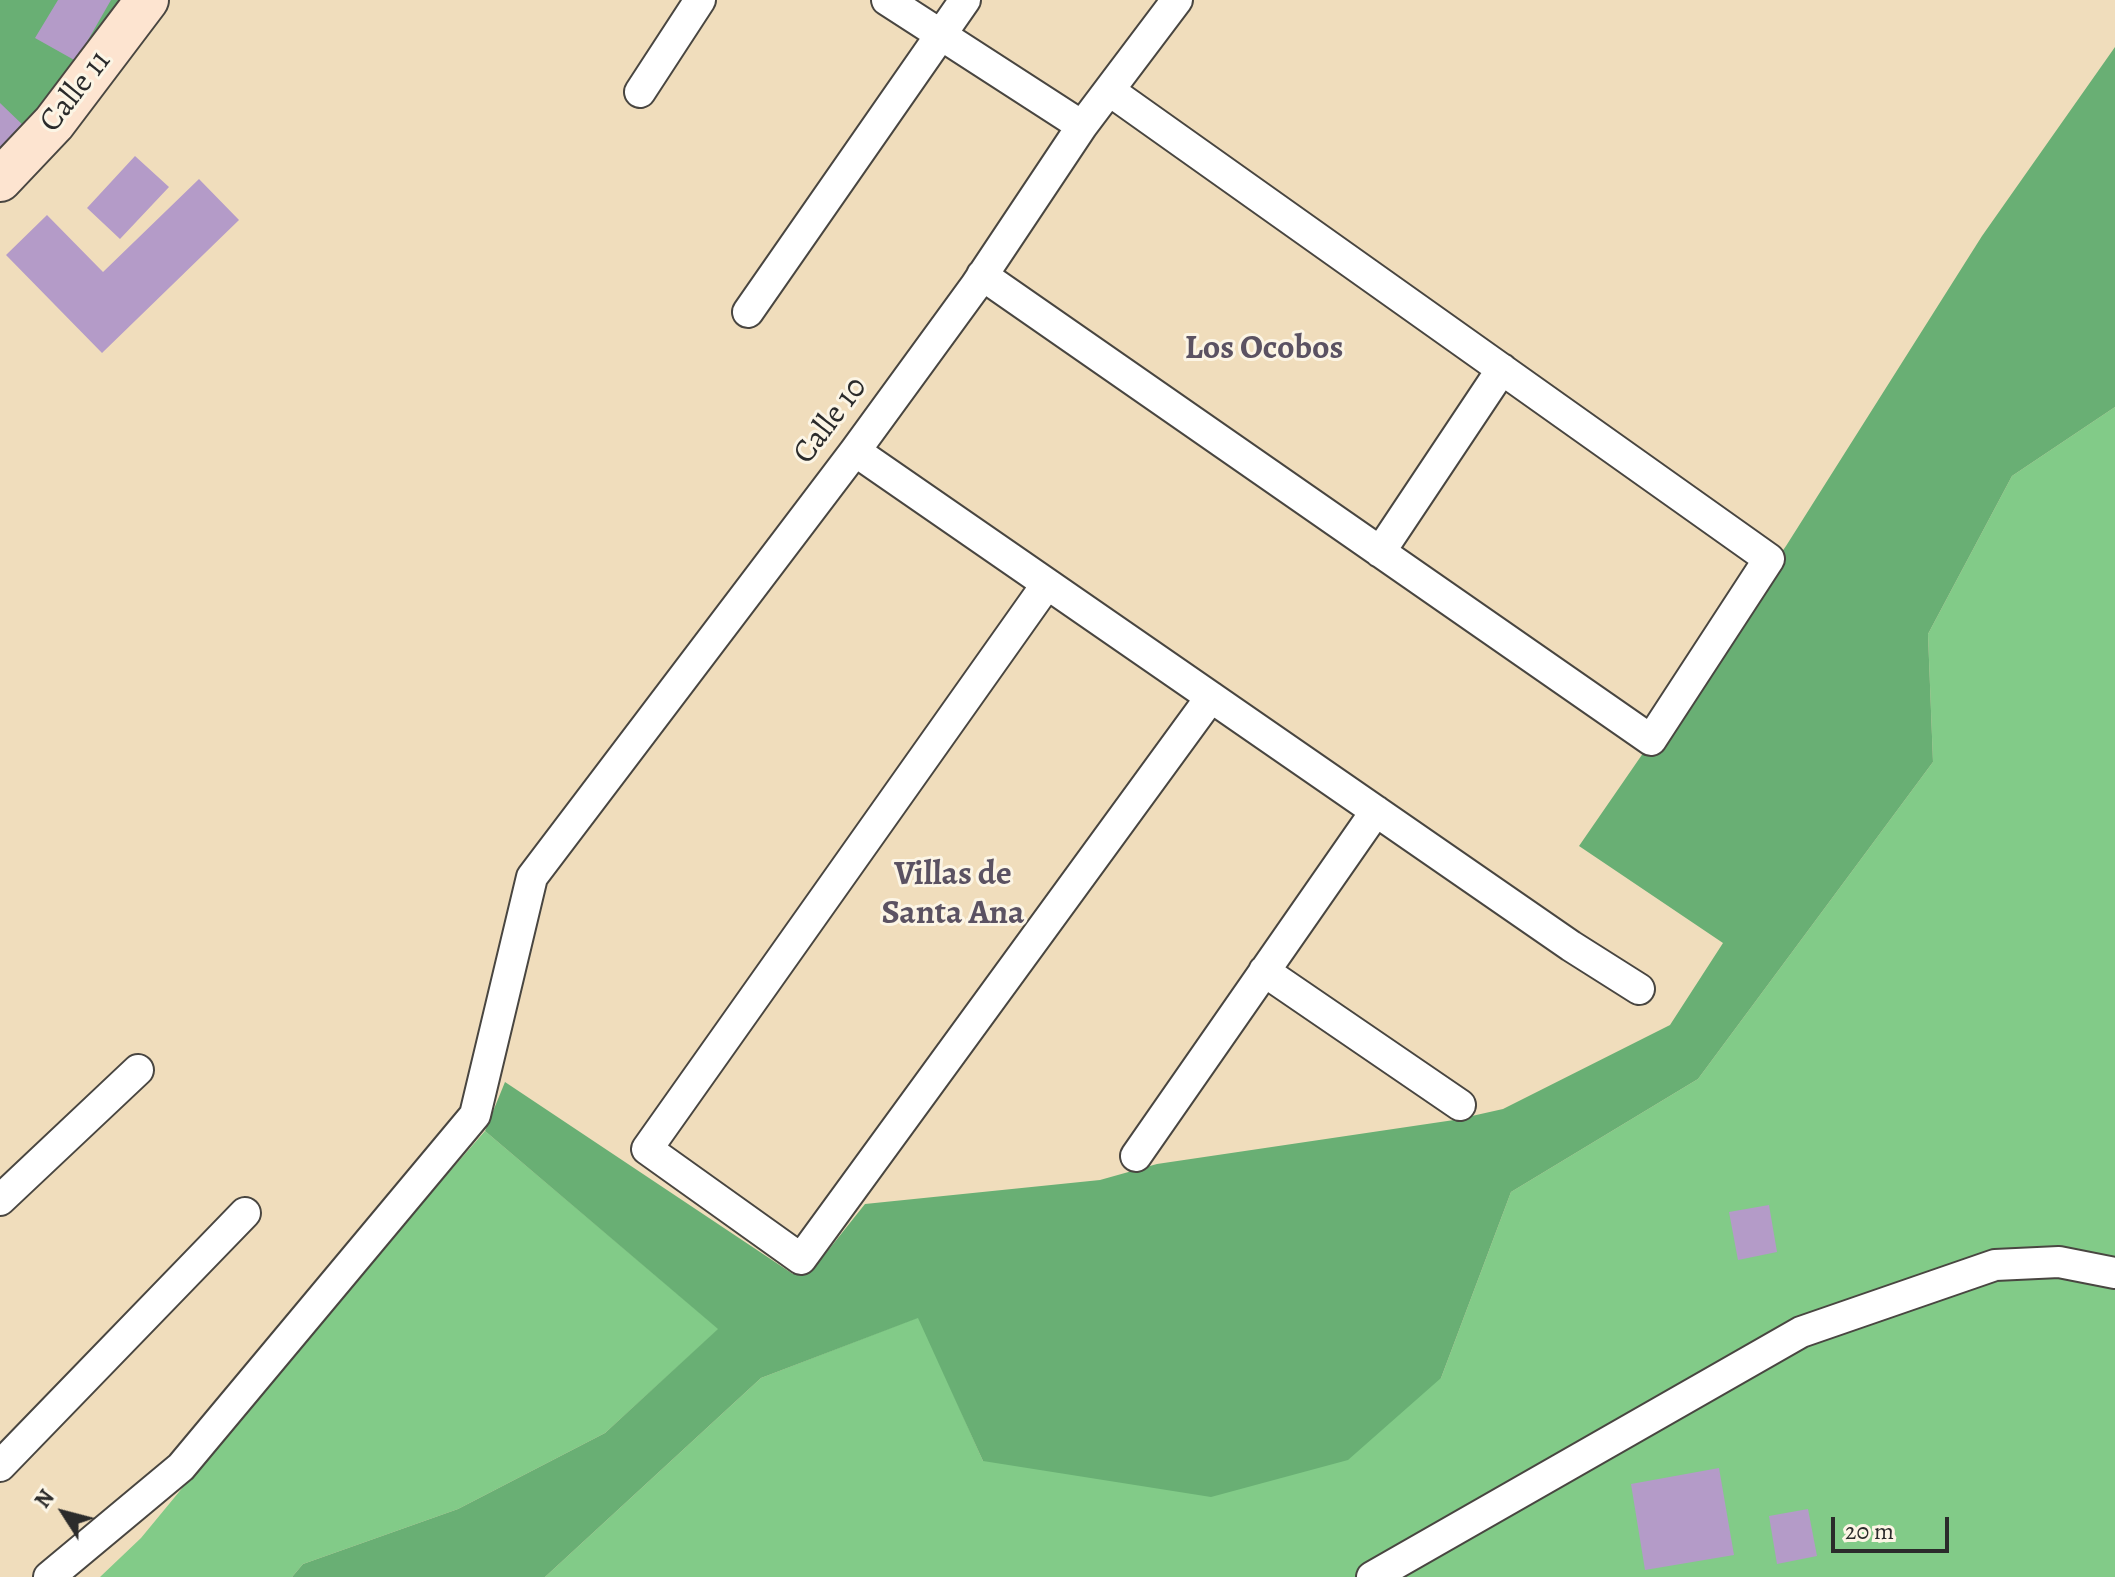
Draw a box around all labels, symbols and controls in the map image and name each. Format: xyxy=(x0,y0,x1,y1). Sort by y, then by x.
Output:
street label: Calle 11 xyxy=(32,43,120,141)
district label: Los Ocobos xyxy=(1185,330,1343,370)
street label: Calle 10 xyxy=(786,370,876,472)
district label: Villas de Santa Ana xyxy=(881,856,1025,936)
north arrow xyxy=(24,1473,104,1553)
text: N xyxy=(28,1484,61,1514)
scale bar xyxy=(1835,1501,1953,1551)
text: 20 m xyxy=(1845,1515,1894,1547)

